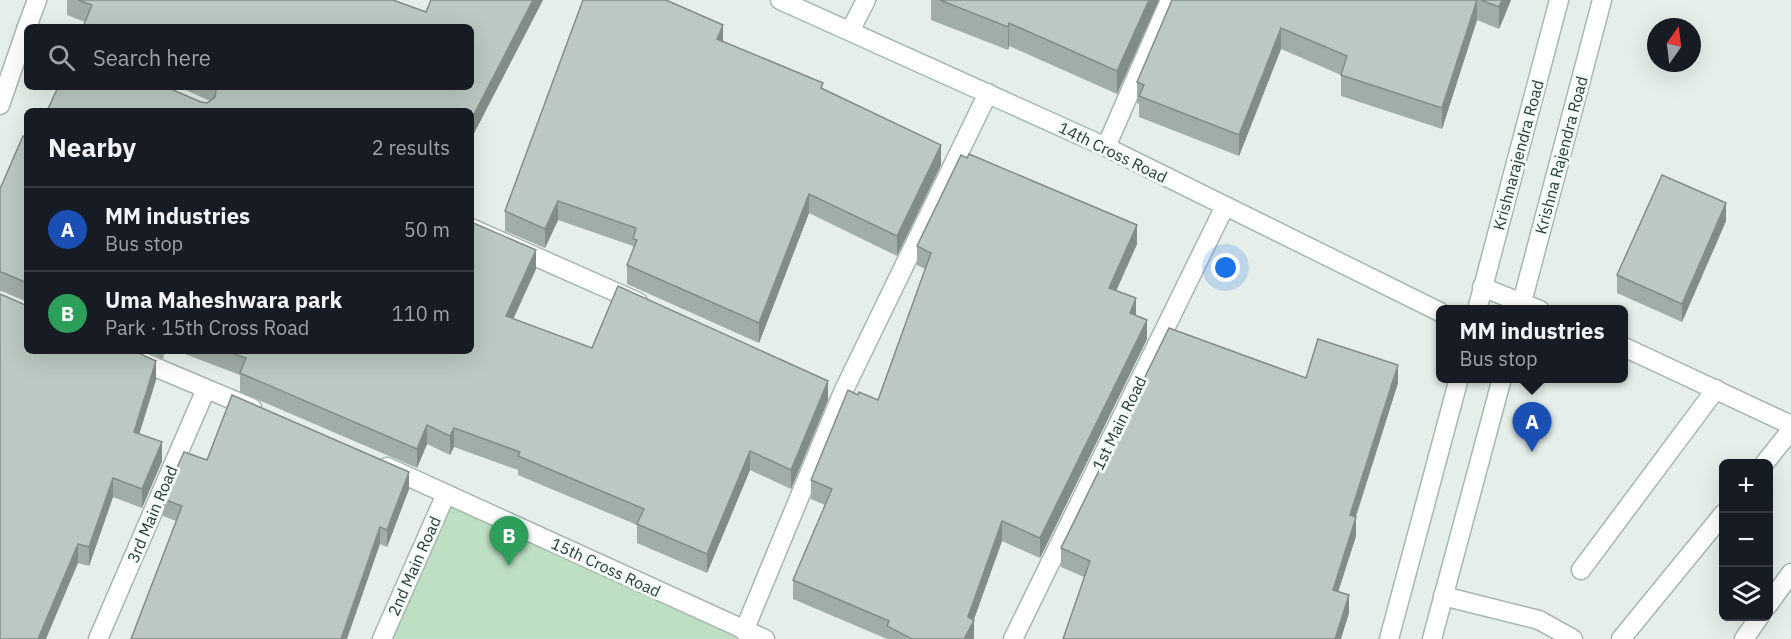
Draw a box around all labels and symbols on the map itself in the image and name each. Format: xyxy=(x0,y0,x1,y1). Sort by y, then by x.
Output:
north arrow xyxy=(1647,18,1701,72)
street label: Krishna Rajendra Road xyxy=(1530,74,1592,236)
street label: Krishnarajendra Road xyxy=(1488,78,1548,232)
street label: 14th Cross Road xyxy=(1055,117,1171,187)
your location xyxy=(1211,253,1240,282)
street label: 1st Main Road xyxy=(1088,373,1150,473)
pin: A xyxy=(1512,402,1552,452)
street label: 3rd Main Road xyxy=(123,462,181,566)
street label: 2nd Main Road xyxy=(383,513,445,619)
pin: B xyxy=(490,516,528,566)
street label: 15th Cross Road xyxy=(548,533,664,601)

